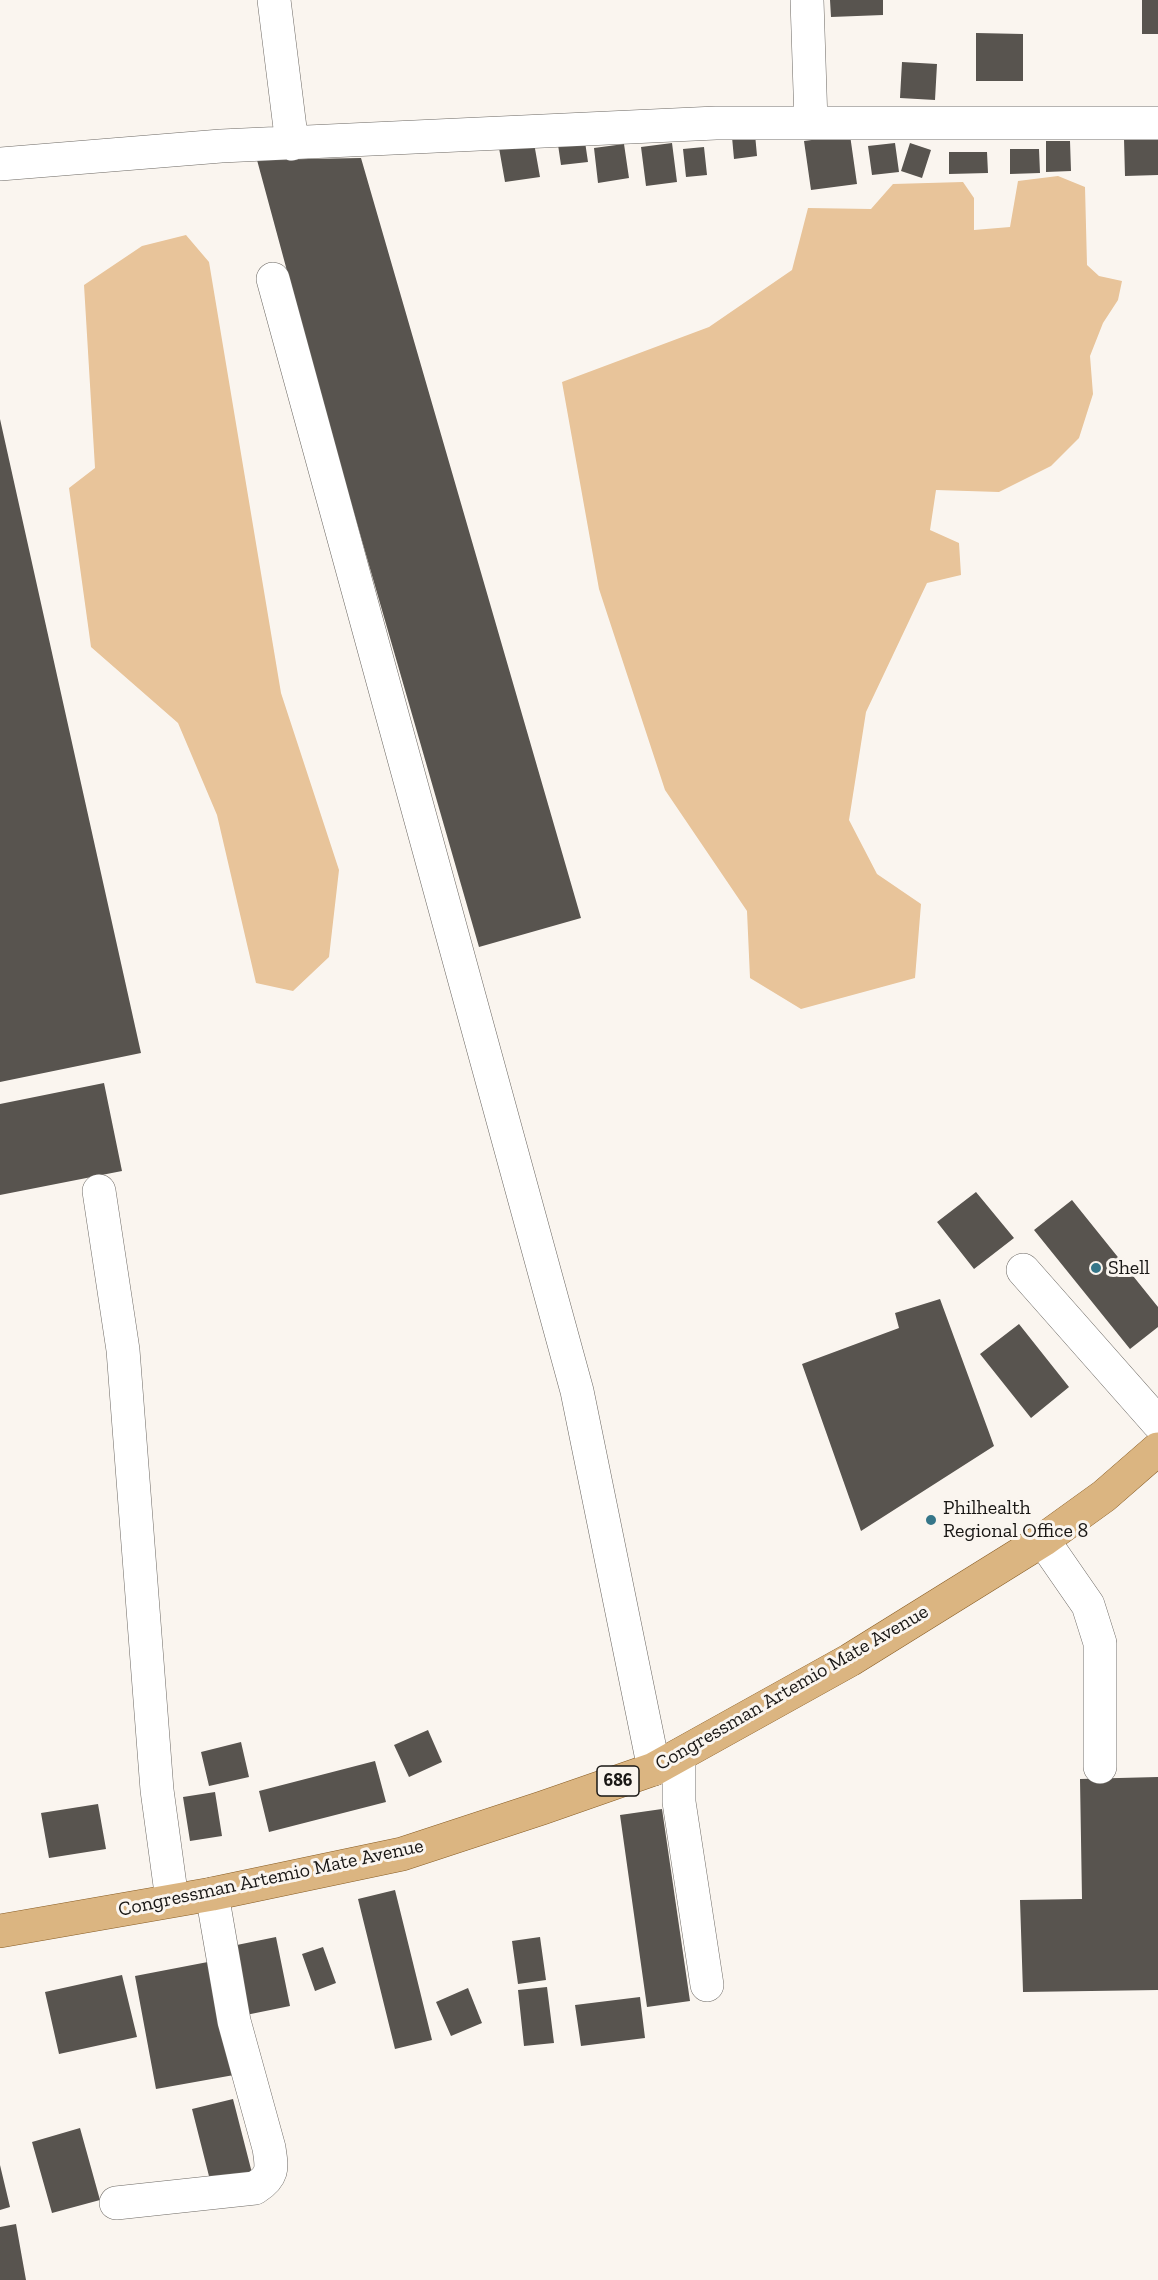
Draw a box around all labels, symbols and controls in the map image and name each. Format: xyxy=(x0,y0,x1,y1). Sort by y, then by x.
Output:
place label: Shell xyxy=(1108,1256,1150,1280)
marker: Shell xyxy=(1089,1261,1103,1275)
place label: Philhealth Regional Office 8 xyxy=(943,1496,1088,1543)
marker: Philhealth Regional Office 8 xyxy=(924,1513,938,1527)
street label: Congressman Artemio Mate Avenue xyxy=(651,1600,933,1776)
road number: 686 xyxy=(597,1766,639,1796)
street label: Congressman Artemio Mate Avenue xyxy=(116,1834,426,1922)

